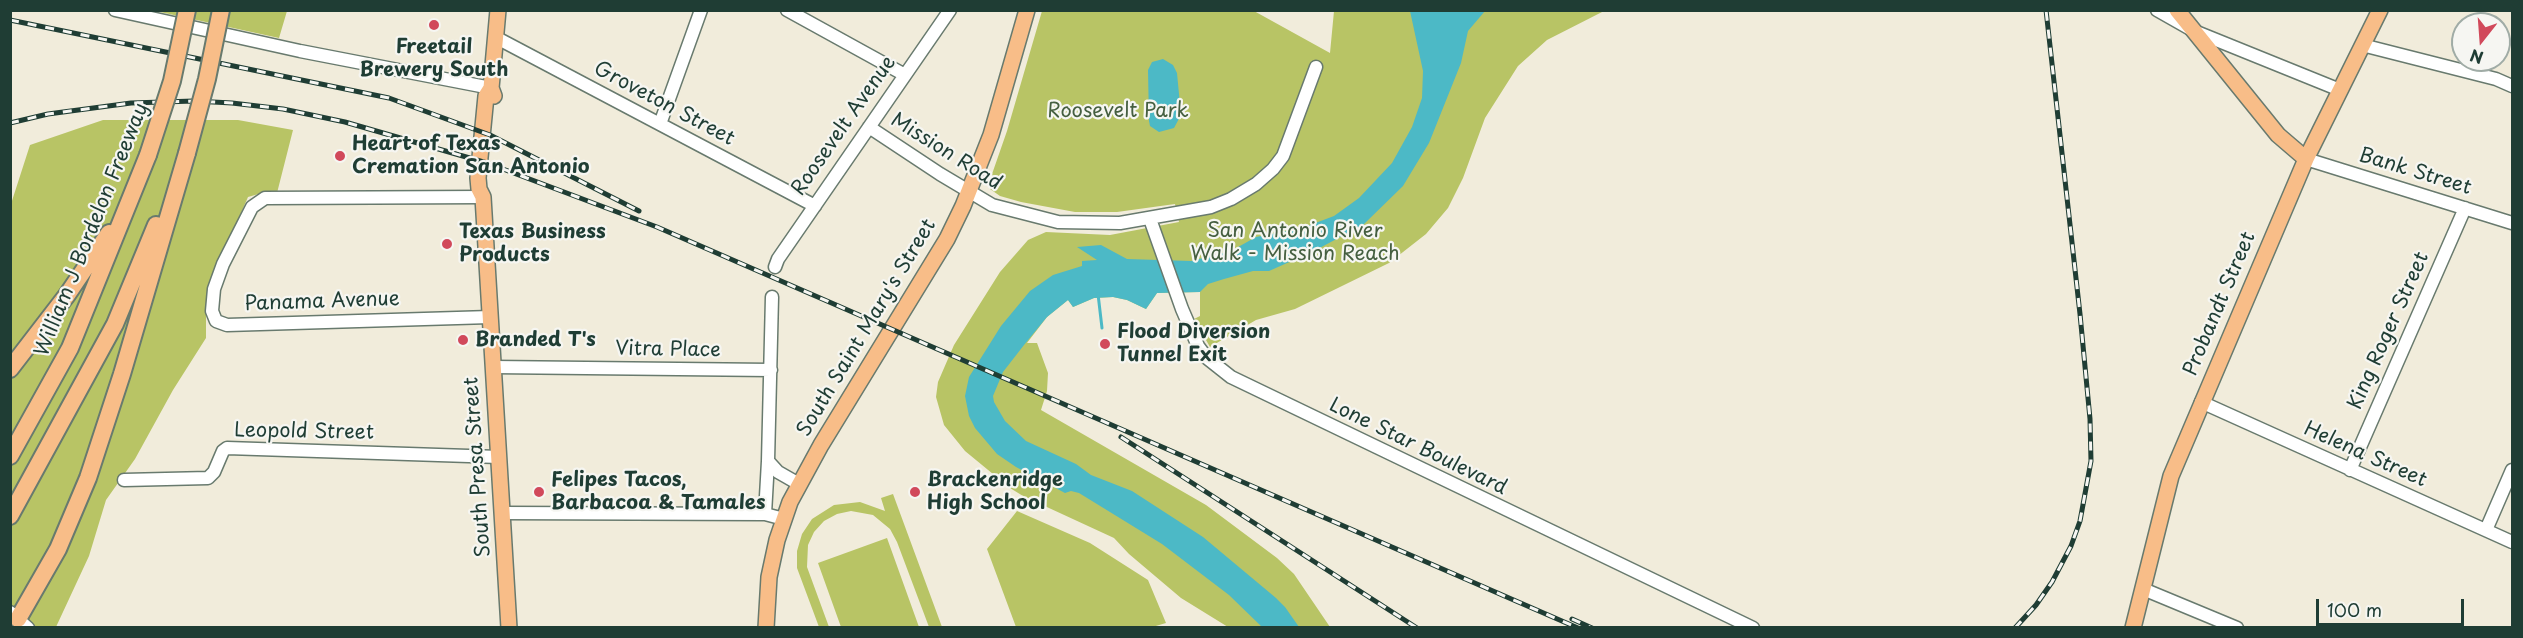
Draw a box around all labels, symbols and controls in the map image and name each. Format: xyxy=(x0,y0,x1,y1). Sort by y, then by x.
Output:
north arrow xyxy=(2451,12,2511,72)
marker: Freetail Brewery South xyxy=(427,18,441,32)
place label: Freetail Brewery South xyxy=(359,35,509,82)
text: N xyxy=(2467,44,2486,71)
street label: Roosevelt Avenue xyxy=(787,51,901,201)
street label: Groveton Street xyxy=(590,57,738,151)
park label: Roosevelt Park xyxy=(1047,99,1189,123)
street label: William J Bordelon Freeway xyxy=(30,100,154,360)
street label: Mission Road xyxy=(886,108,1006,196)
place label: Heart of Texas Cremation San Antonio xyxy=(352,132,590,179)
street label: Bank Street xyxy=(2356,144,2474,200)
marker: Heart of Texas Cremation San Antonio xyxy=(333,149,347,163)
street label: South Saint Mary's Street xyxy=(792,215,942,441)
park label: San Antonio River Walk - Mission Reach xyxy=(1190,219,1400,266)
place label: Texas Business Products xyxy=(459,220,606,267)
street label: Probandt Street xyxy=(2179,228,2261,380)
marker: Texas Business Products xyxy=(440,237,454,251)
street label: King Roger Street xyxy=(2344,249,2434,413)
street label: Panama Avenue xyxy=(244,287,400,317)
place label: Flood Diversion Tunnel Exit xyxy=(1117,320,1270,367)
place label: Branded T's xyxy=(475,328,596,352)
marker: Branded T's xyxy=(456,333,470,347)
street label: Vitra Place xyxy=(615,337,721,363)
marker: Flood Diversion Tunnel Exit xyxy=(1098,337,1112,351)
street label: South Presa Street xyxy=(460,376,496,558)
street label: Lone Star Boulevard xyxy=(1325,394,1511,500)
street label: Helena Street xyxy=(2300,417,2430,493)
street label: Leopold Street xyxy=(234,419,374,445)
place label: Felipes Tacos, Barbacoa & Tamales xyxy=(551,468,766,515)
place label: Brackenridge High School xyxy=(927,468,1063,515)
marker: Felipes Tacos, Barbacoa & Tamales xyxy=(532,485,546,499)
marker: Brackenridge High School xyxy=(908,485,922,499)
scale bar xyxy=(2319,587,2468,625)
text: 100 m xyxy=(2327,596,2382,623)

